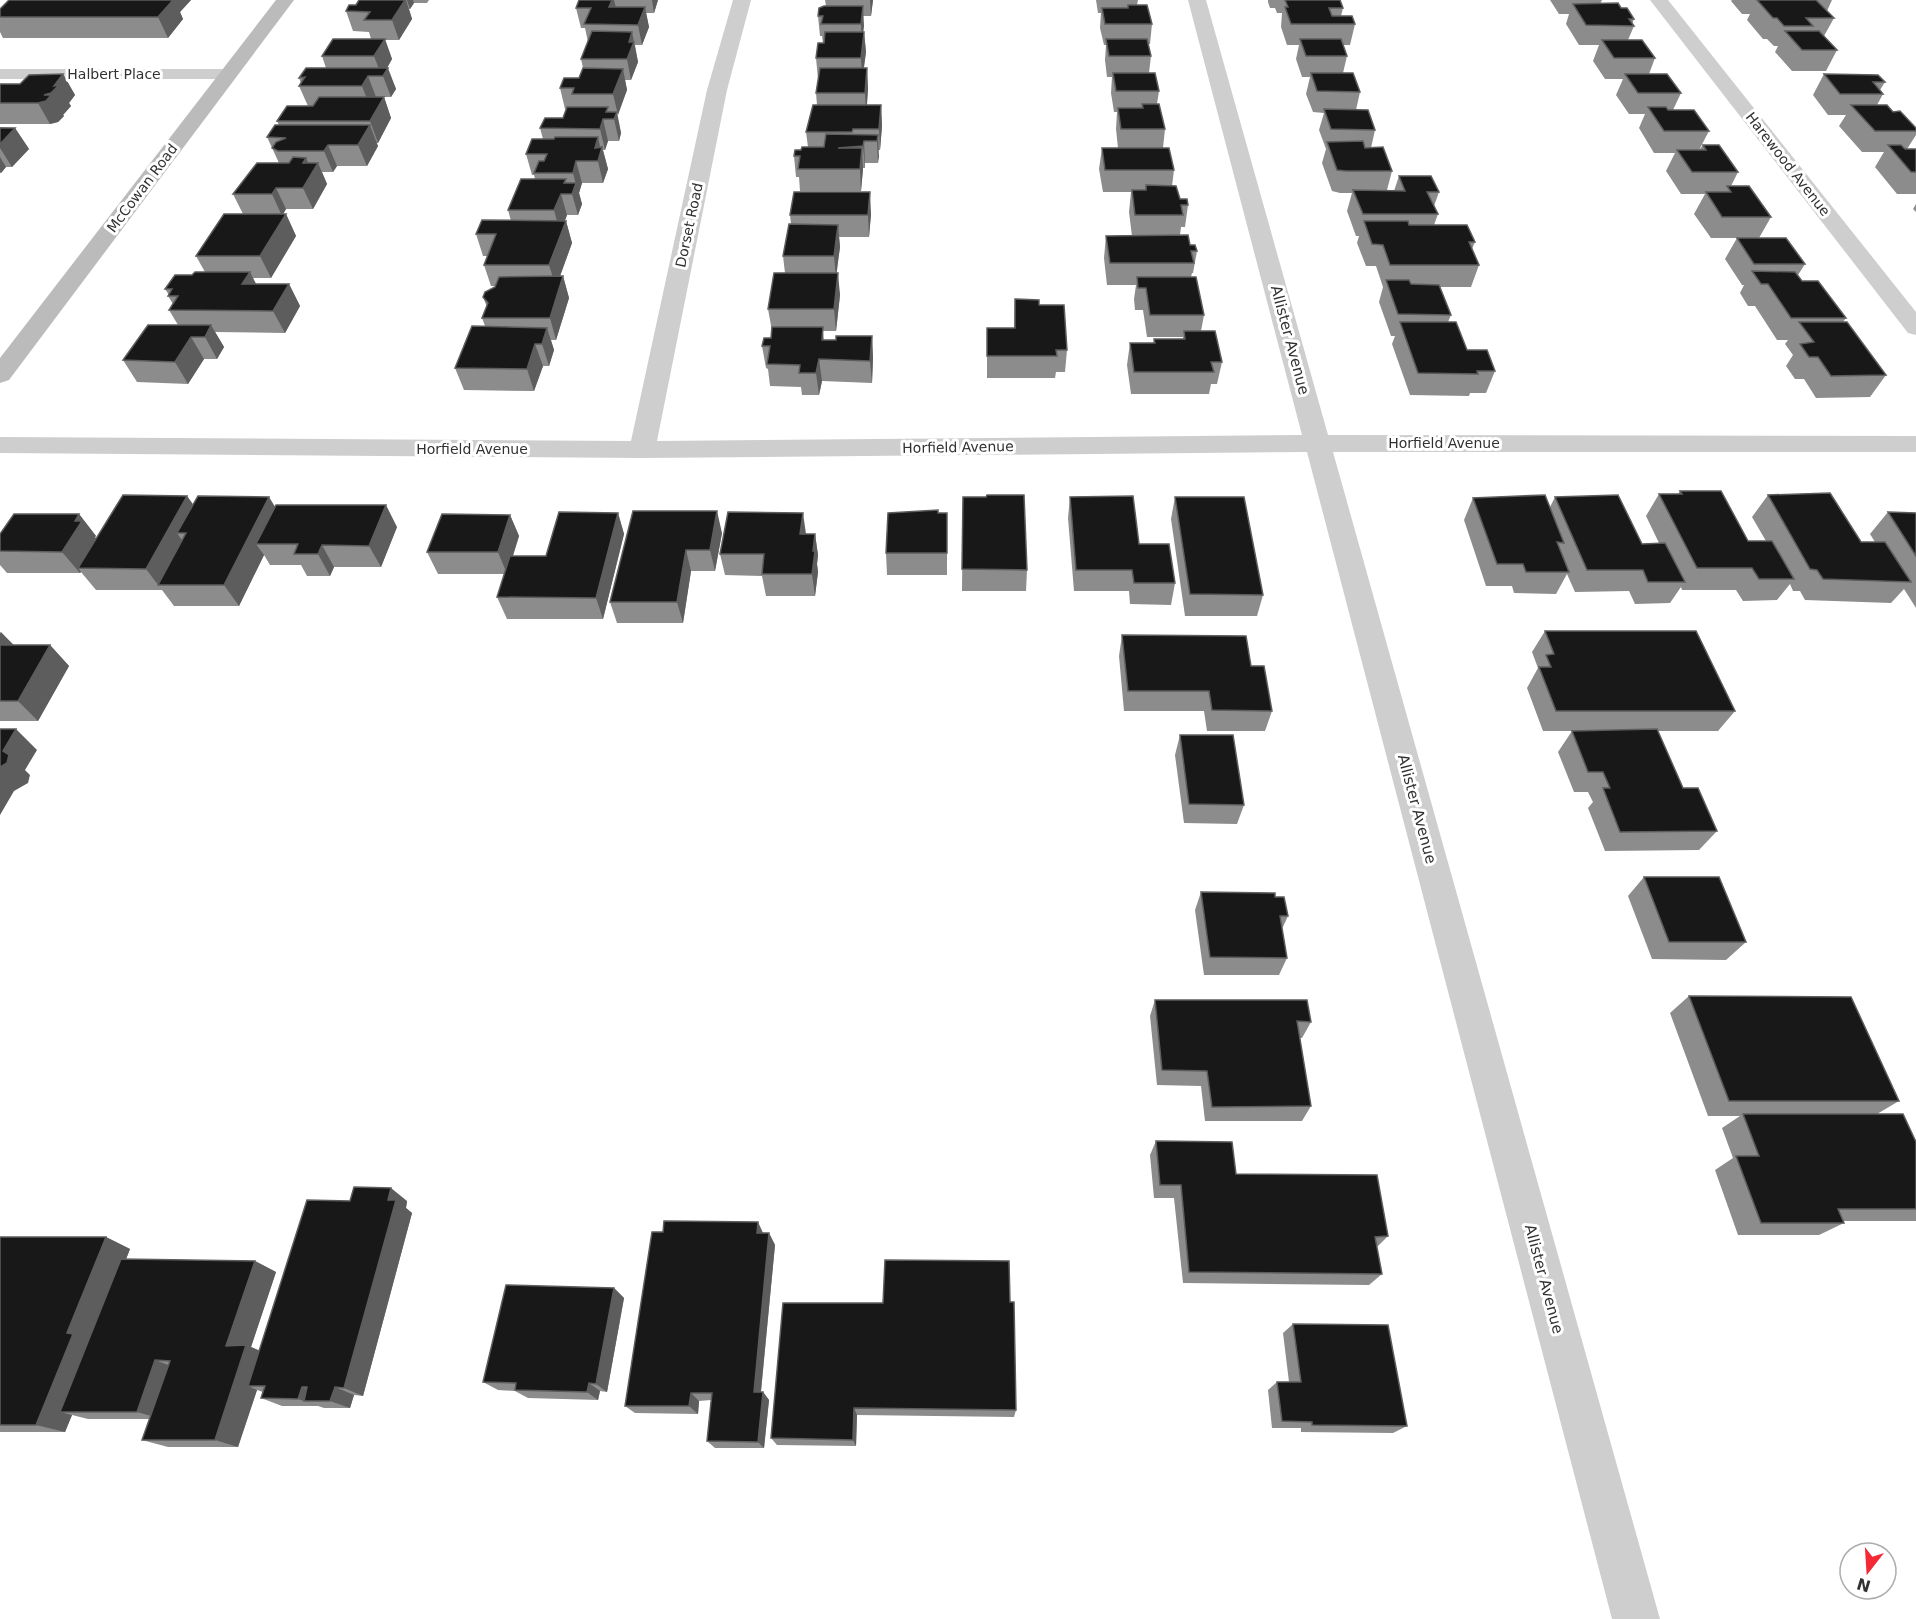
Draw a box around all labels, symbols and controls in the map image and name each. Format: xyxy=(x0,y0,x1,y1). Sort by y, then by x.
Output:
street label: Halbert Place xyxy=(67,66,161,82)
street label: Harewood Avenue xyxy=(1743,109,1833,219)
street label: McCowan Road xyxy=(104,141,180,235)
street label: Dorset Road xyxy=(672,181,706,269)
street label: Allister Avenue xyxy=(1267,283,1313,397)
street label: Horfield Avenue xyxy=(1388,435,1500,451)
street label: Horfield Avenue xyxy=(902,438,1014,456)
street label: Horfield Avenue xyxy=(416,441,528,457)
street label: Allister Avenue xyxy=(1394,752,1440,866)
street label: Allister Avenue xyxy=(1521,1222,1567,1336)
north arrow xyxy=(1838,1541,1898,1601)
text: N xyxy=(1855,1574,1873,1596)

